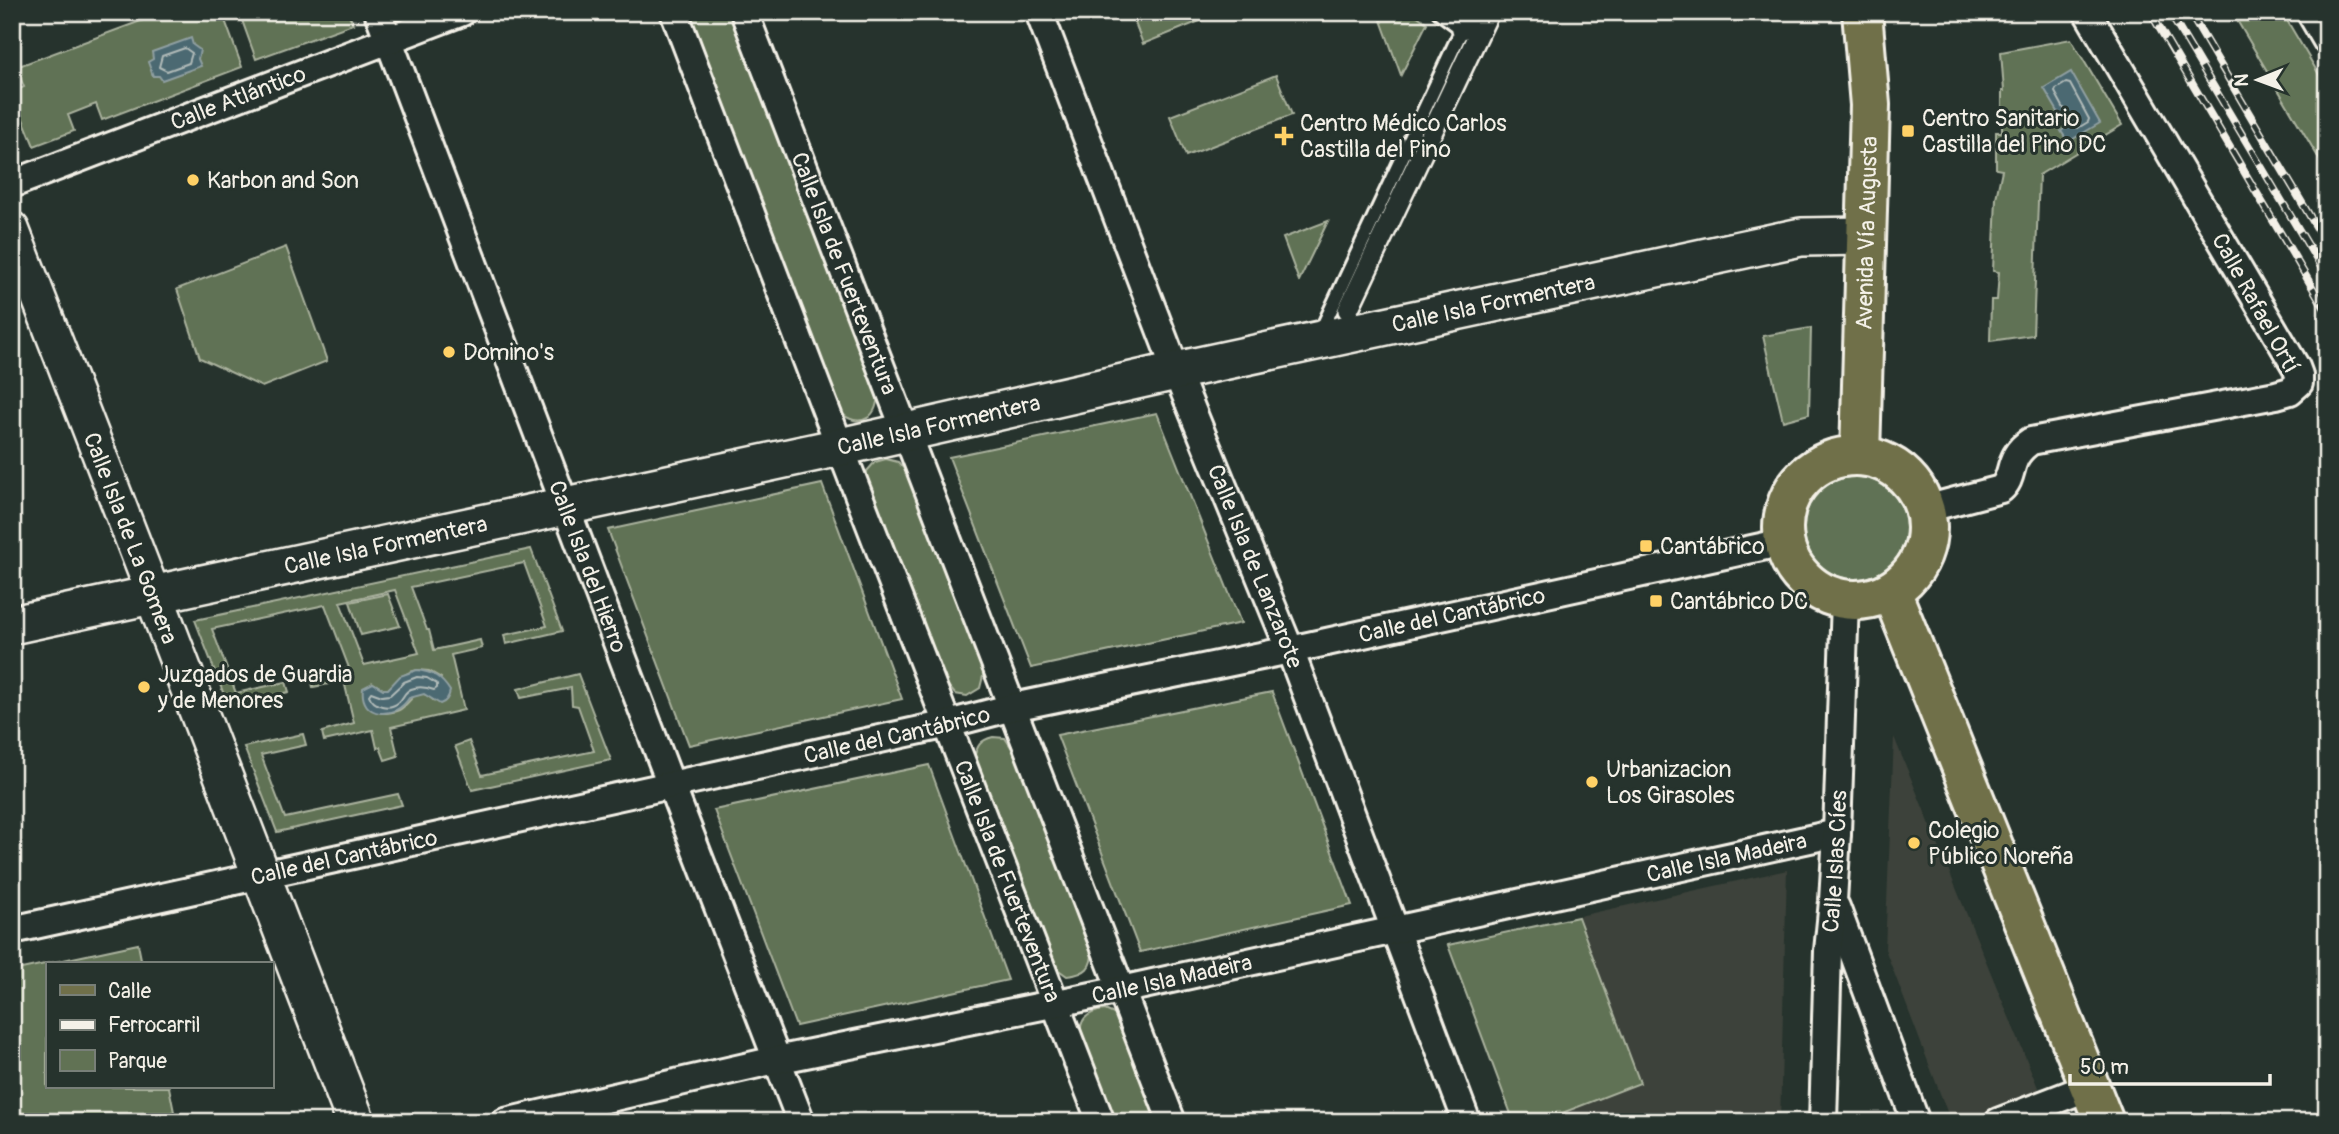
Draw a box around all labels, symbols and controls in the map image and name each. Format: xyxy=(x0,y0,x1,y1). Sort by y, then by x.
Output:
north arrow xyxy=(2224,46,2294,116)
street label: Calle Atlántico xyxy=(166,59,310,137)
text: N xyxy=(2230,74,2254,87)
place label: Centro Sanitario Castilla del Pino DC xyxy=(1922,104,2106,159)
place label: Centro Médico Carlos Castilla del Pino xyxy=(1300,109,1507,164)
marker: Centro Sanitario Castilla del Pino DC xyxy=(1900,123,1916,139)
marker: Centro Médico Carlos Castilla del Pino xyxy=(1274,126,1294,146)
street label: Avenida Vía Augusta xyxy=(1850,136,1884,330)
street label: Calle Isla de Fuerteventura xyxy=(784,148,904,399)
place label: Karbon and Son xyxy=(207,166,359,195)
marker: Karbon and Son xyxy=(185,172,201,188)
street label: Calle Rafael Ortí xyxy=(2205,228,2306,378)
street label: Calle Isla Formentera xyxy=(1389,268,1598,339)
place label: Domino's xyxy=(463,338,554,367)
marker: Domino's xyxy=(441,344,457,360)
street label: Calle Isla Formentera xyxy=(834,388,1043,462)
street label: Calle Isla de La Gomera xyxy=(77,428,184,648)
street label: Calle Isla de Lanzarote xyxy=(1201,460,1310,673)
street label: Calle Isla del Hierro xyxy=(542,477,634,657)
street label: Calle Isla Formentera xyxy=(281,509,490,581)
place label: Cantábrico xyxy=(1660,532,1765,561)
marker: Cantábrico xyxy=(1638,538,1654,554)
street label: Calle del Cantábrico xyxy=(1356,581,1548,650)
place label: Cantábrico DC xyxy=(1670,587,1808,616)
marker: Cantábrico DC xyxy=(1648,593,1664,609)
place label: Juzgados de Guardia y de Menores xyxy=(157,660,352,715)
marker: Juzgados de Guardia y de Menores xyxy=(136,679,152,695)
street label: Calle del Cantábrico xyxy=(801,700,993,770)
place label: Urbanizacion Los Girasoles xyxy=(1606,755,1735,810)
street label: Calle Isla de Fuerteventura xyxy=(947,756,1067,1007)
marker: Urbanizacion Los Girasoles xyxy=(1584,774,1600,790)
street label: Calle Islas Cíes xyxy=(1816,790,1853,934)
place label: Colegio Público Noreña xyxy=(1928,816,2073,871)
street label: Calle del Cantábrico xyxy=(248,823,440,892)
street label: Calle Isla Madeira xyxy=(1644,826,1810,889)
marker: Colegio Público Noreña xyxy=(1906,835,1922,851)
street label: Calle Isla Madeira xyxy=(1089,948,1255,1011)
legend xyxy=(46,962,273,1088)
text: Calle xyxy=(108,978,152,1005)
text: Ferrocarril xyxy=(108,1012,200,1039)
scale bar xyxy=(2070,1043,2269,1087)
text: Parque xyxy=(108,1048,167,1075)
text: 50 m xyxy=(2080,1054,2129,1081)

